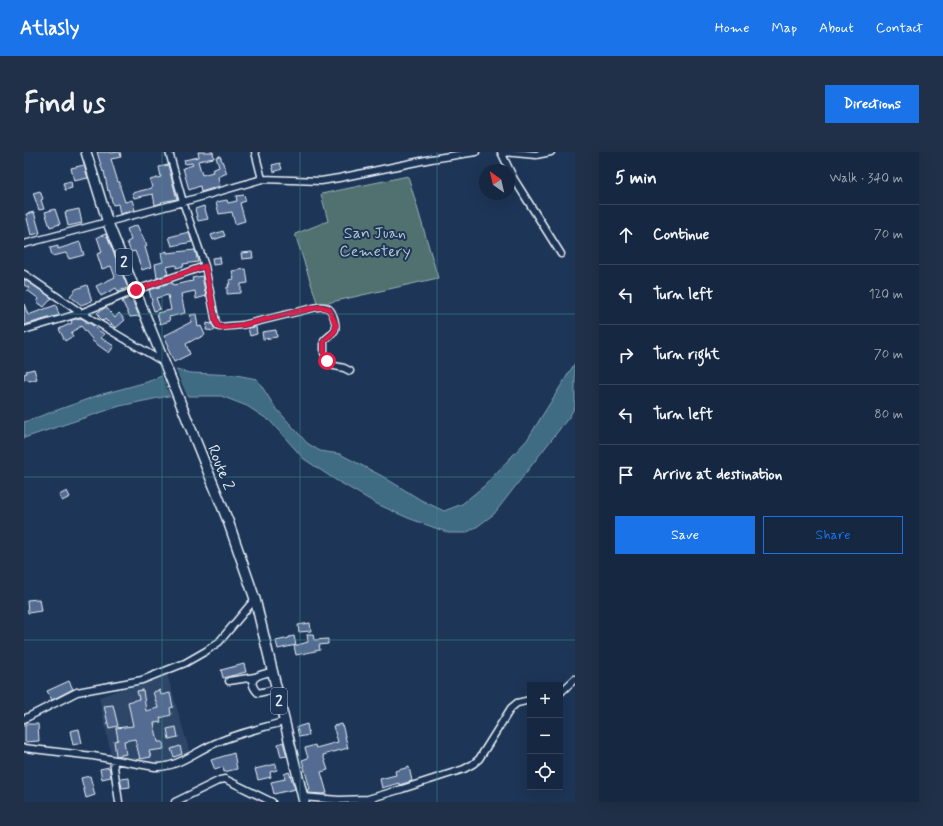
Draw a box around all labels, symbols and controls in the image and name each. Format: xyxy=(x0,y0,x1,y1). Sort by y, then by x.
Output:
text: Atlasly xyxy=(20,16,79,41)
text: Home xyxy=(715,19,749,37)
text: Map xyxy=(771,19,797,37)
text: About xyxy=(819,19,854,37)
text: Contact xyxy=(876,19,923,37)
button: Directions xyxy=(825,85,919,123)
text: Find us xyxy=(24,86,105,123)
north arrow xyxy=(479,164,515,200)
text: 5 min xyxy=(615,167,657,189)
text: Walk · 340 m xyxy=(829,170,903,187)
park label: San Juan Cemetery xyxy=(339,223,411,262)
icon: ahead xyxy=(615,224,637,246)
text: Continue xyxy=(653,225,709,245)
text: 70 m xyxy=(874,226,903,243)
road number: 2 xyxy=(116,249,132,275)
route end xyxy=(127,281,145,299)
icon: left xyxy=(615,284,637,306)
text: Turn left xyxy=(653,285,713,305)
text: 120 m xyxy=(869,286,903,303)
icon: right xyxy=(615,344,637,366)
text: Turn right xyxy=(653,345,720,365)
text: 70 m xyxy=(874,346,903,363)
route start xyxy=(318,352,336,370)
icon: left xyxy=(615,404,637,426)
text: Turn left xyxy=(653,405,713,425)
text: 80 m xyxy=(874,406,903,423)
street label: Route 2 xyxy=(202,442,239,493)
icon: arrive xyxy=(615,464,637,486)
text: Arrive at destination xyxy=(653,465,782,485)
button: Save xyxy=(615,516,755,554)
button: Share xyxy=(763,516,903,554)
map controls xyxy=(527,682,563,790)
button: + xyxy=(527,682,563,718)
road number: 2 xyxy=(271,688,287,714)
button: − xyxy=(527,718,563,754)
button: locate xyxy=(527,754,563,790)

